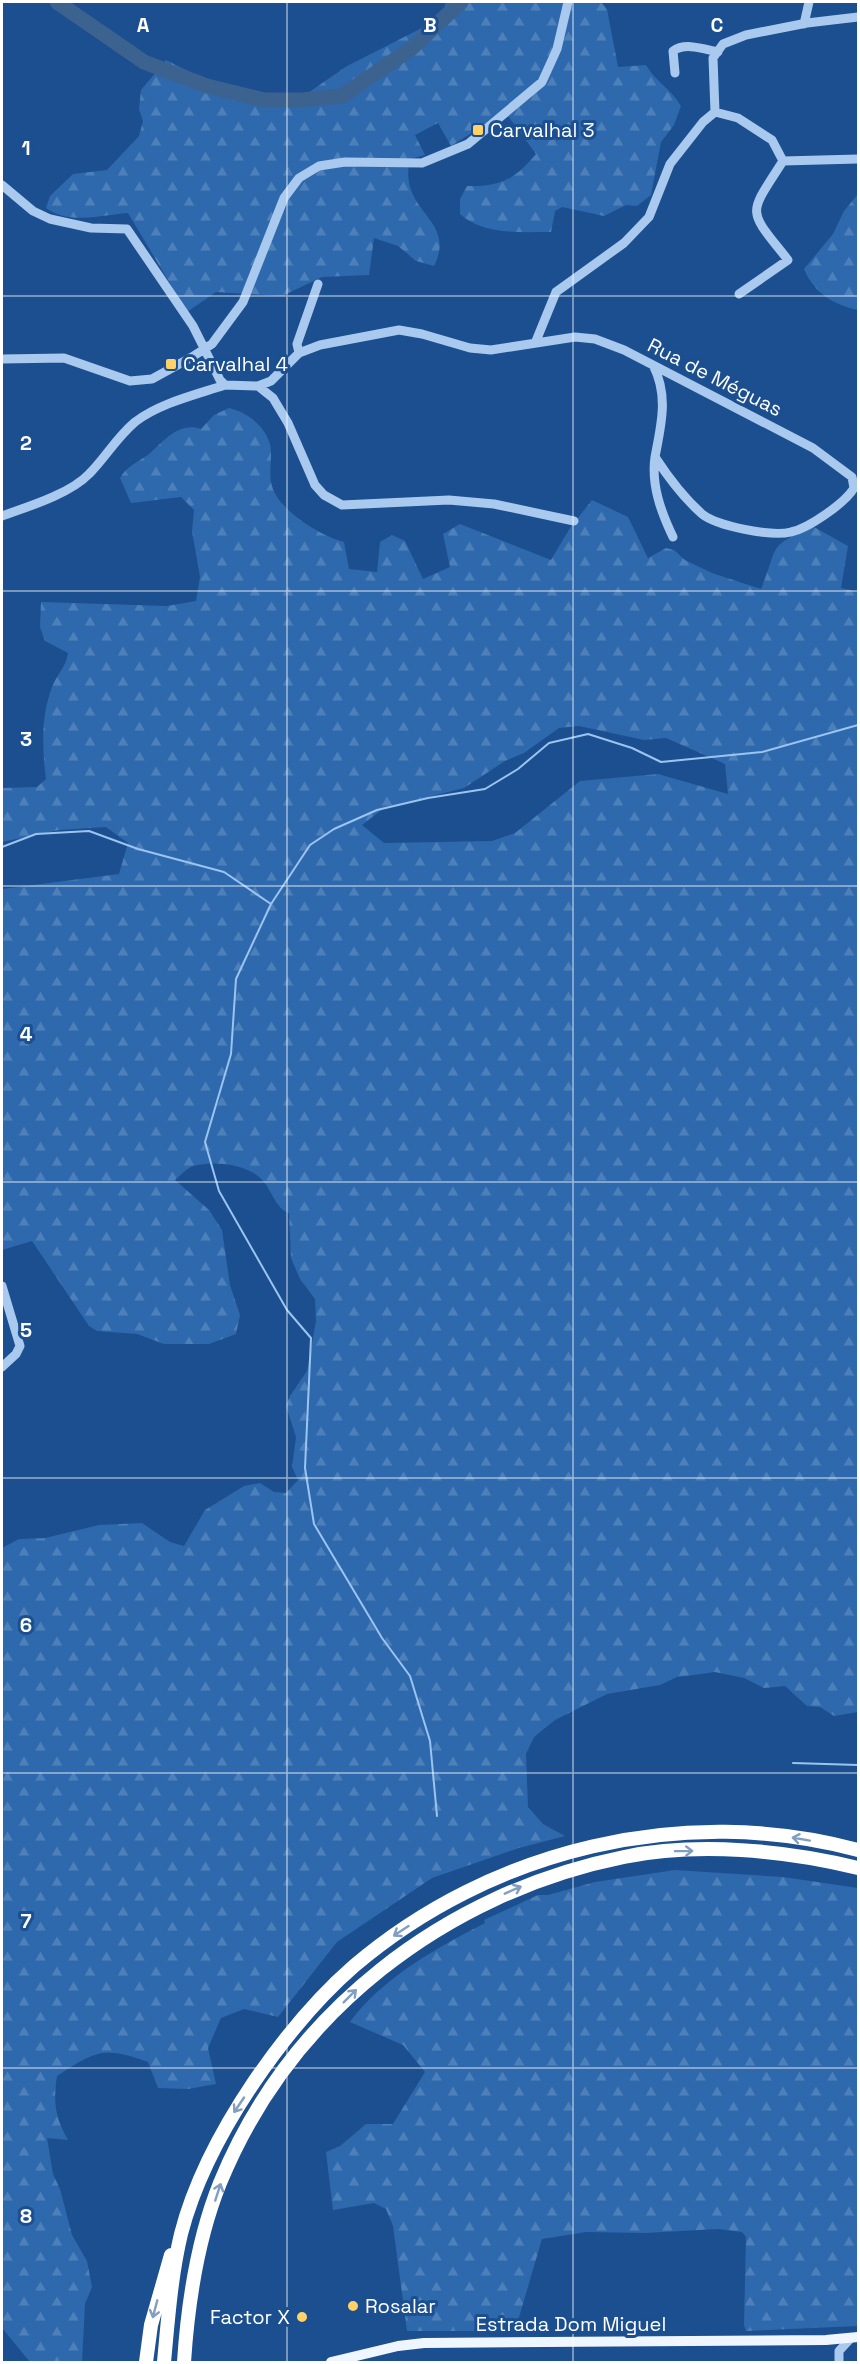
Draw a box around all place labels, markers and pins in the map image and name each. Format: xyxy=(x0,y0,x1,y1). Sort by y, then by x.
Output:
place label: Carvalhal 3 xyxy=(490,117,595,143)
marker: Carvalhal 3 xyxy=(471,123,485,137)
place label: Carvalhal 4 xyxy=(183,351,288,377)
marker: Carvalhal 4 xyxy=(164,357,178,371)
place label: Rosalar xyxy=(365,2293,436,2319)
marker: Rosalar xyxy=(346,2299,360,2313)
place label: Factor X xyxy=(210,2304,290,2330)
marker: Factor X xyxy=(295,2310,309,2324)

